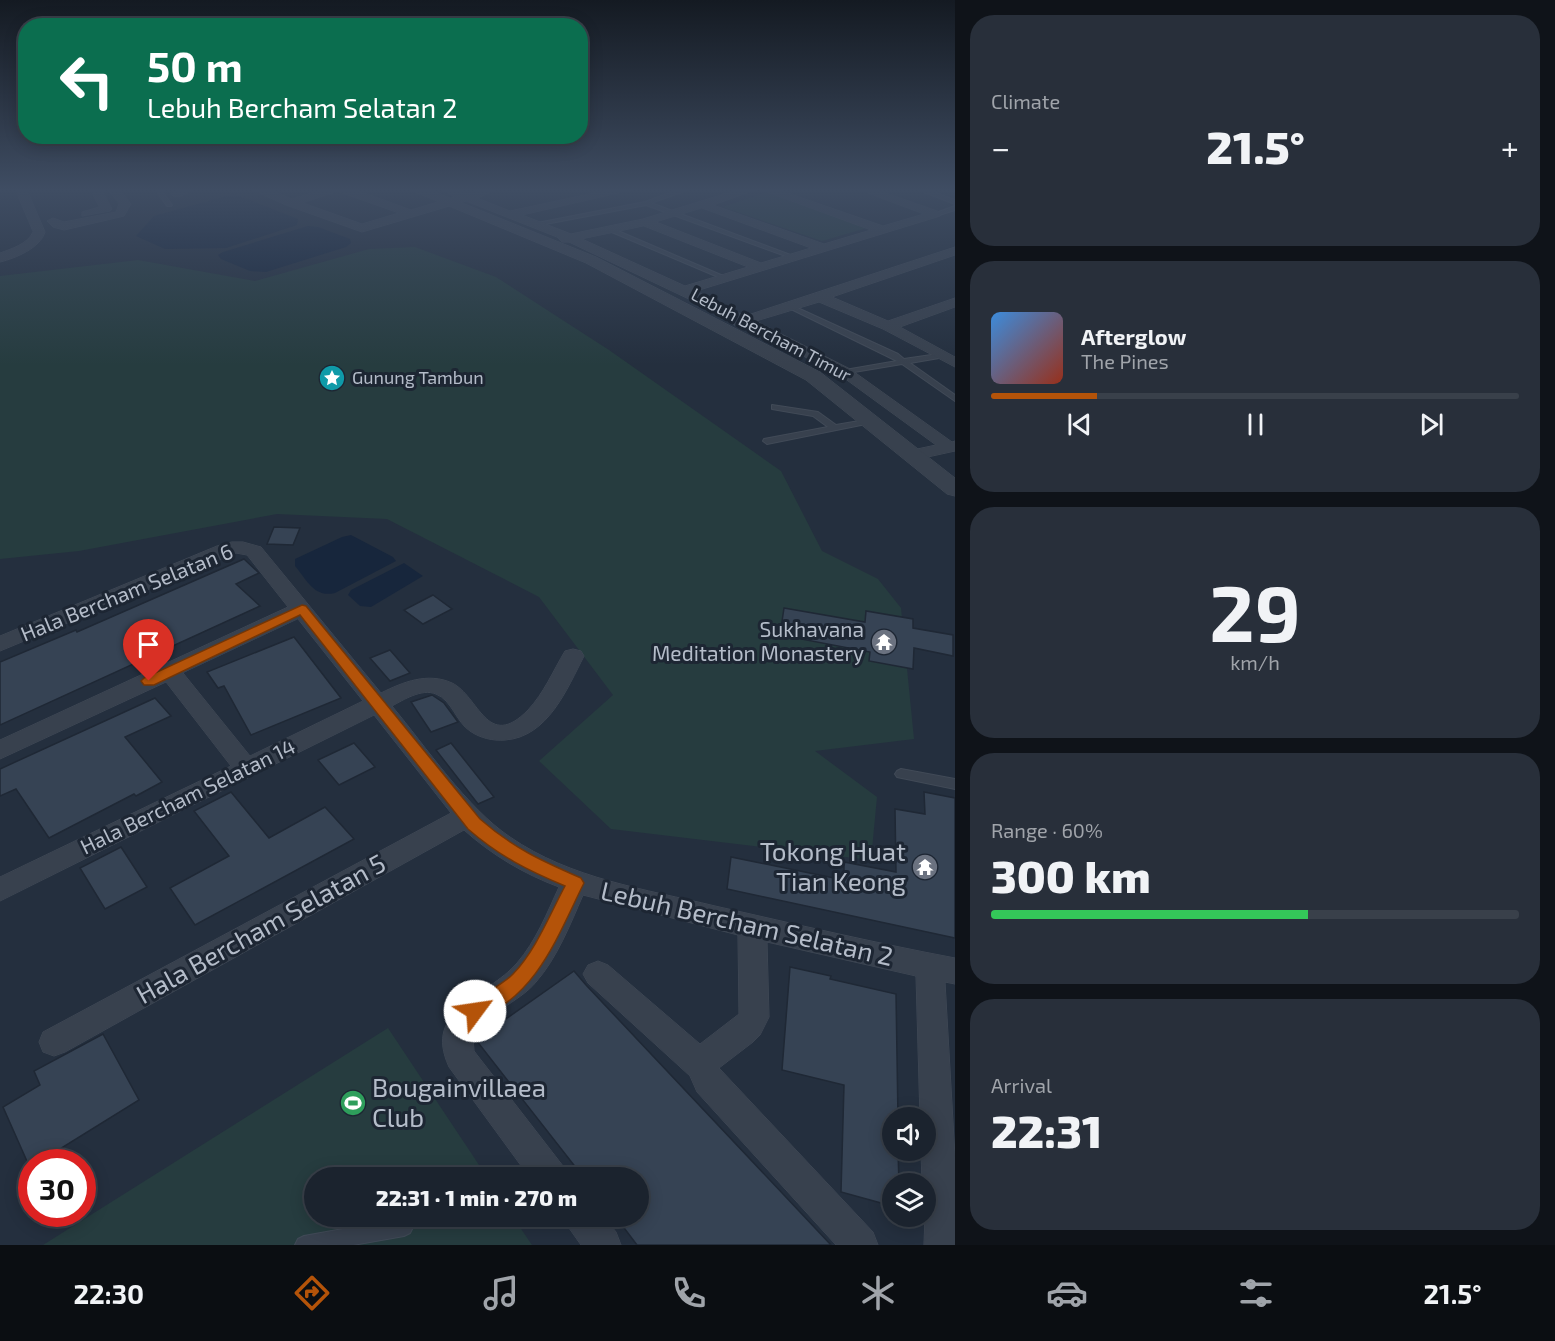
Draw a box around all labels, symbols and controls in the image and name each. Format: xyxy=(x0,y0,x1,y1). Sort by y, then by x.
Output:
text: 50 m xyxy=(147,40,243,90)
icon: left xyxy=(48,42,126,120)
text: Climate xyxy=(991,89,1060,113)
text: Lebuh Bercham Selatan 2 xyxy=(147,91,457,123)
text: 21.5° xyxy=(1206,119,1305,173)
text: − xyxy=(991,127,1010,167)
text: + xyxy=(1501,127,1519,167)
street label: Lebuh Bercham Timur xyxy=(688,283,855,386)
text: Afterglow xyxy=(1081,323,1186,349)
text: The Pines xyxy=(1081,349,1169,373)
place icon: Gunung Tambun xyxy=(317,363,347,393)
place label: Gunung Tambun xyxy=(352,366,484,388)
icon: previous xyxy=(1063,408,1096,441)
icon: pause xyxy=(1239,408,1272,441)
icon: next xyxy=(1415,408,1448,441)
street label: Hala Bercham Selatan 6 xyxy=(17,538,236,646)
text: 29 xyxy=(1209,564,1301,658)
place label: Sukhavana Meditation Monastery xyxy=(652,616,864,665)
pin xyxy=(123,619,174,681)
temple icon: Sukhavana Meditation Monastery xyxy=(869,627,899,657)
icon: arrive xyxy=(132,628,165,661)
text: km/h xyxy=(1230,650,1280,674)
street label: Hala Bercham Selatan 14 xyxy=(76,733,299,859)
text: Range · 60% xyxy=(991,818,1103,842)
place label: Tokong Huat Tian Keong xyxy=(760,835,906,896)
street label: Hala Bercham Selatan 5 xyxy=(130,846,390,1009)
text: 300 km xyxy=(991,848,1151,902)
temple icon: Tokong Huat Tian Keong xyxy=(910,852,940,882)
street label: Lebuh Bercham Selatan 2 xyxy=(598,874,896,971)
position arrow xyxy=(443,979,507,1043)
place label: Bougainvillaea Club xyxy=(372,1071,546,1132)
text: Arrival xyxy=(991,1073,1052,1097)
sports icon: Bougainvillaea Club xyxy=(338,1088,368,1118)
text: 22:31 xyxy=(991,1103,1102,1157)
map controls xyxy=(882,1107,936,1227)
button: sound xyxy=(882,1107,936,1161)
speed limit sign: 30 xyxy=(18,1149,96,1227)
button: layers xyxy=(882,1173,936,1227)
text: 22:31 · 1 min · 270 m xyxy=(376,1184,577,1210)
icon: directions xyxy=(291,1272,333,1314)
icon: music xyxy=(480,1272,522,1314)
icon: phone xyxy=(668,1272,710,1314)
icon: climate xyxy=(857,1272,899,1314)
icon: car xyxy=(1046,1272,1088,1314)
icon: filters xyxy=(1235,1272,1277,1314)
text: 22:30 xyxy=(73,1277,144,1309)
text: 21.5° xyxy=(1423,1277,1482,1309)

